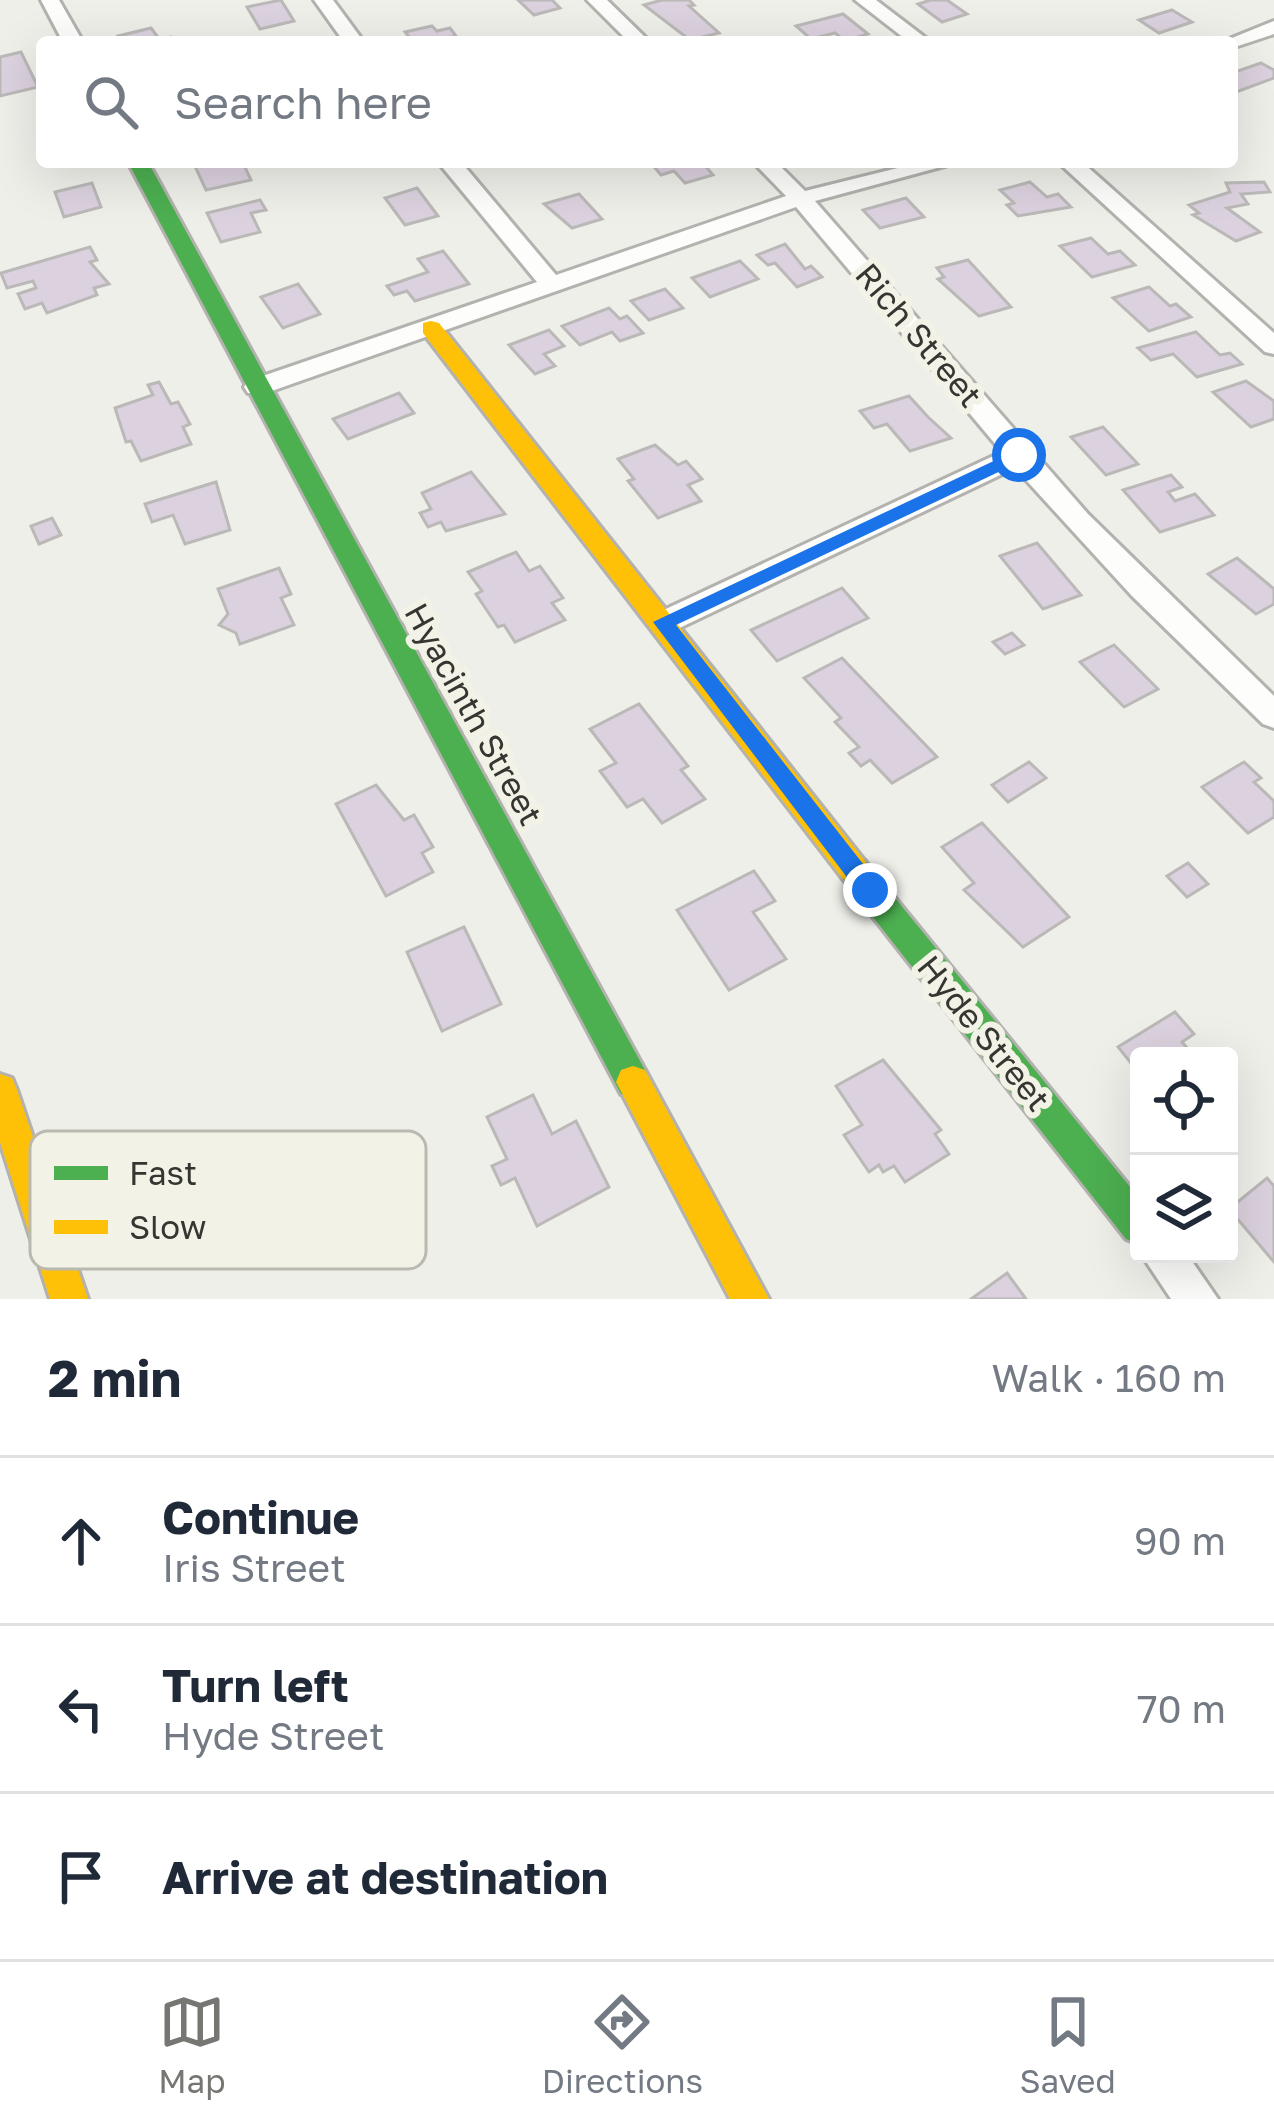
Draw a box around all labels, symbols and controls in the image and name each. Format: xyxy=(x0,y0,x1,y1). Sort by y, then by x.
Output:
search box xyxy=(36,36,1238,168)
icon: search xyxy=(78,69,144,135)
text: Search here xyxy=(174,75,432,129)
street label: Rich Street xyxy=(848,255,991,414)
route start xyxy=(992,428,1046,482)
street label: Hyacinth Street xyxy=(397,596,551,831)
route end xyxy=(843,863,897,917)
street label: Hyde Street xyxy=(910,947,1059,1118)
map controls xyxy=(1130,1047,1238,1263)
button: locate xyxy=(1130,1047,1238,1155)
legend xyxy=(30,1131,426,1269)
text: Fast xyxy=(129,1153,197,1192)
button: layers xyxy=(1130,1155,1238,1263)
text: Slow xyxy=(129,1207,207,1246)
text: 2 min xyxy=(48,1347,181,1408)
text: Walk · 160 m xyxy=(991,1354,1226,1401)
text: Continue xyxy=(162,1490,359,1544)
icon: ahead xyxy=(48,1508,114,1574)
text: 90 m xyxy=(1134,1517,1226,1564)
text: Iris Street xyxy=(162,1544,346,1591)
text: Turn left xyxy=(162,1658,349,1712)
icon: left xyxy=(48,1676,114,1742)
text: 70 m xyxy=(1137,1685,1226,1732)
text: Hyde Street xyxy=(162,1712,385,1759)
icon: arrive xyxy=(48,1844,114,1910)
text: Arrive at destination xyxy=(162,1850,608,1904)
tab: Map xyxy=(158,1989,226,2100)
tab: Directions xyxy=(542,1989,703,2100)
tab: Saved xyxy=(1019,1989,1116,2100)

